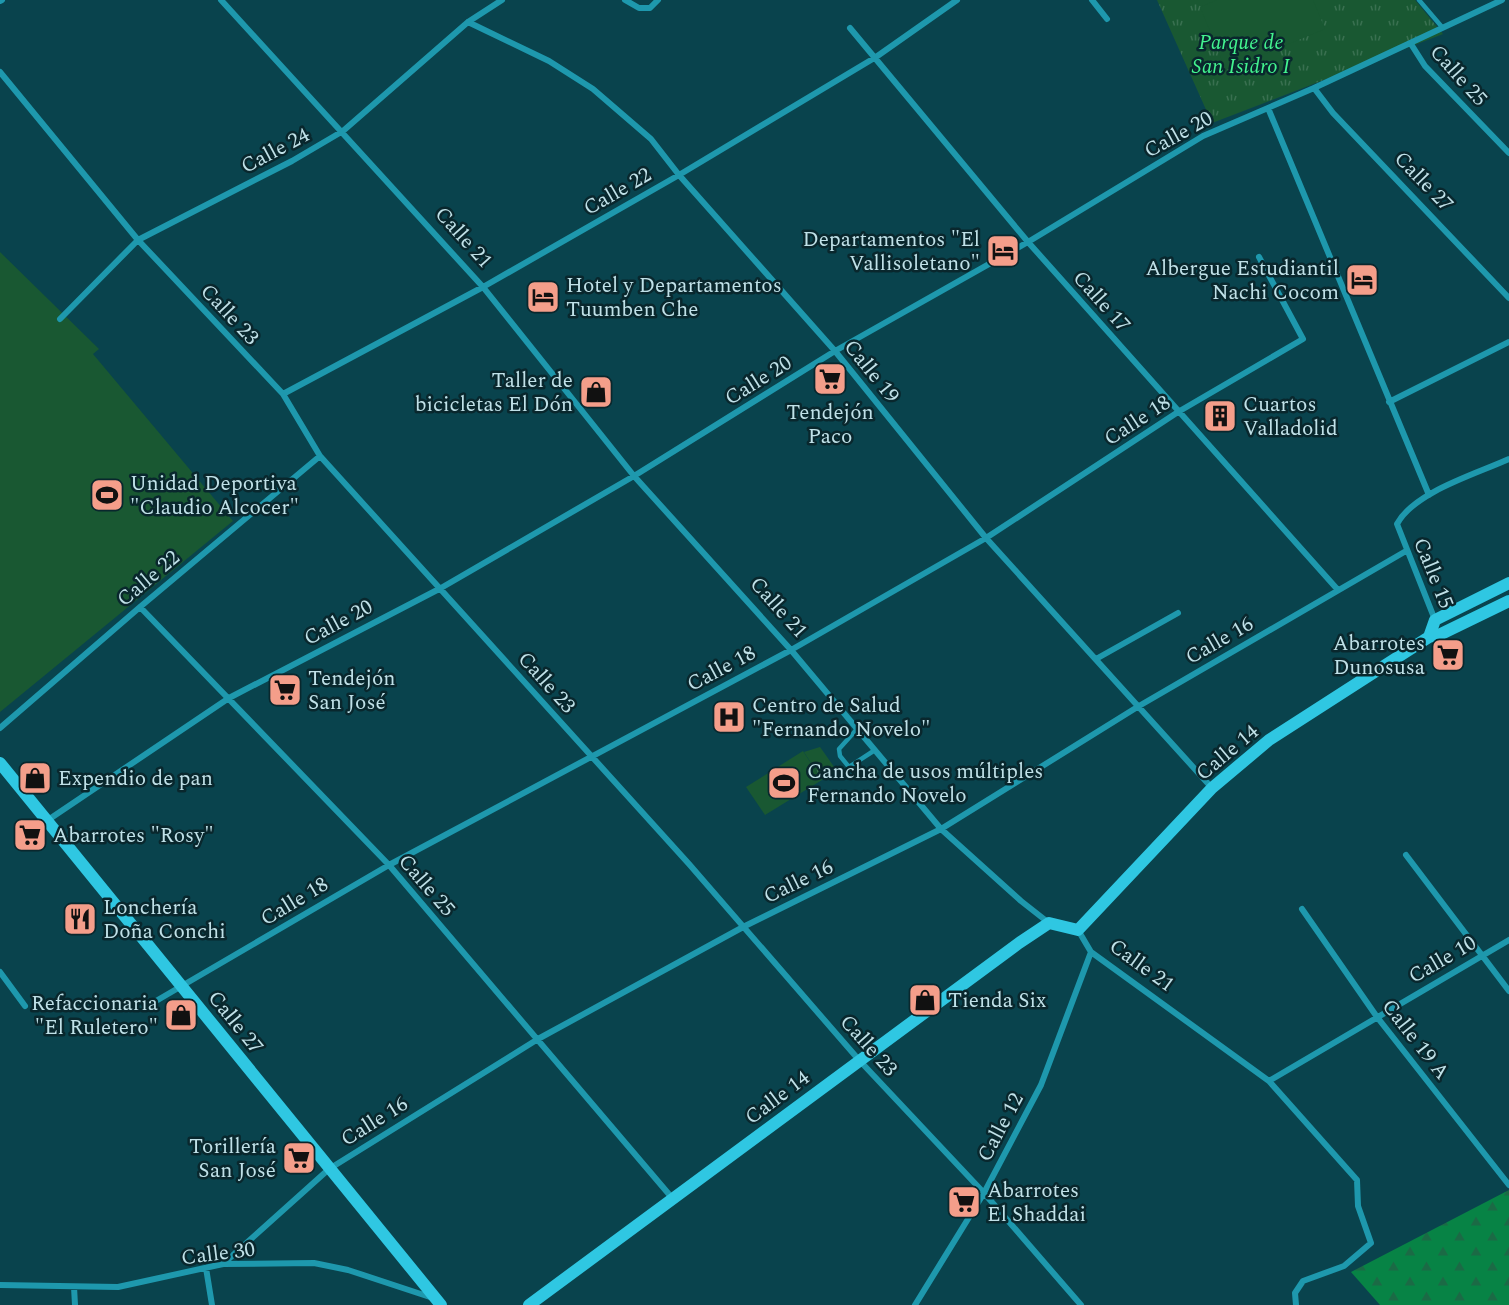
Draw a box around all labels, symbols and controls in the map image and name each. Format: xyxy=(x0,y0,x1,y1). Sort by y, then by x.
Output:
park label: Parque de San Isidro I xyxy=(1192,27,1291,83)
street label: Calle 25 xyxy=(1422,37,1495,114)
street label: Calle 20 xyxy=(1138,103,1219,167)
street label: Calle 24 xyxy=(235,119,316,182)
street label: Calle 27 xyxy=(1386,144,1461,219)
street label: Calle 22 xyxy=(577,159,658,224)
street label: Calle 21 xyxy=(427,199,500,276)
place label: Departamentos "El Vallisoletano" xyxy=(802,224,980,280)
hotel icon: Departamentos "El Vallisoletano" xyxy=(985,233,1021,269)
place label: Albergue Estudiantil Nachi Cocom xyxy=(1146,253,1339,309)
hotel icon: Albergue Estudiantil Nachi Cocom xyxy=(1344,262,1380,298)
street label: Calle 17 xyxy=(1065,263,1138,340)
place label: Hotel y Departamentos Tuumben Che xyxy=(566,270,782,326)
street label: Calle 23 xyxy=(192,277,267,353)
hotel icon: Hotel y Departamentos Tuumben Che xyxy=(525,279,561,315)
street label: Calle 19 xyxy=(835,333,907,411)
street label: Calle 20 xyxy=(719,348,798,414)
supermarket icon: Tendejón Paco xyxy=(812,361,848,397)
place label: Taller de bicicletas El Dón xyxy=(415,365,573,421)
shop icon: Taller de bicicletas El Dón xyxy=(578,374,614,410)
street label: Calle 18 xyxy=(1098,387,1177,454)
place label: Cuartos Valladolid xyxy=(1243,389,1338,445)
place label: Tendejón Paco xyxy=(786,397,874,453)
building icon: Cuartos Valladolid xyxy=(1202,398,1238,434)
place label: Unidad Deportiva "Claudio Alcocer" xyxy=(130,468,299,524)
sports icon: Unidad Deportiva "Claudio Alcocer" xyxy=(89,477,125,513)
street label: Calle 15 xyxy=(1404,533,1462,614)
street label: Calle 22 xyxy=(110,543,187,615)
street label: Calle 21 xyxy=(742,569,815,646)
street label: Calle 20 xyxy=(298,591,379,654)
street label: Calle 16 xyxy=(1179,608,1260,673)
place label: Abarrotes Dunosusa xyxy=(1333,628,1426,684)
street label: Calle 18 xyxy=(681,637,762,700)
supermarket icon: Abarrotes Dunosusa xyxy=(1430,637,1466,673)
street label: Calle 23 xyxy=(510,644,583,721)
place label: Tendejón San José xyxy=(308,663,396,719)
supermarket icon: Tendejón San José xyxy=(267,672,303,708)
place label: Centro de Salud "Fernando Novelo" xyxy=(752,690,930,746)
hospital icon: Centro de Salud "Fernando Novelo" xyxy=(711,699,747,735)
street label: Calle 14 xyxy=(1189,716,1267,789)
place label: Cancha de usos múltiples Fernando Novelo xyxy=(807,756,1043,812)
shop icon: Expendio de pan xyxy=(17,760,53,796)
place label: Expendio de pan xyxy=(58,763,213,795)
sports icon: Cancha de usos múltiples Fernando Novelo xyxy=(766,765,802,801)
supermarket icon: Abarrotes "Rosy" xyxy=(12,817,48,853)
place label: Abarrotes "Rosy" xyxy=(53,820,214,852)
street label: Calle 25 xyxy=(390,847,463,924)
street label: Calle 16 xyxy=(758,851,839,913)
street label: Calle 18 xyxy=(254,869,335,935)
place label: Lonchería Doña Conchi xyxy=(103,892,226,948)
restaurant icon: Lonchería Doña Conchi xyxy=(62,901,98,937)
street label: Calle 10 xyxy=(1402,927,1483,992)
street label: Calle 21 xyxy=(1102,931,1181,1001)
shop icon: Tienda Six xyxy=(907,982,943,1018)
street label: Calle 27 xyxy=(199,984,271,1062)
place label: Tienda Six xyxy=(948,985,1047,1017)
place label: Refaccionaria "El Ruletero" xyxy=(31,988,159,1044)
street label: Calle 19 A xyxy=(1373,992,1457,1087)
shop icon: Refaccionaria "El Ruletero" xyxy=(163,997,199,1033)
street label: Calle 23 xyxy=(832,1007,905,1084)
street label: Calle 14 xyxy=(738,1062,817,1133)
street label: Calle 12 xyxy=(969,1087,1032,1168)
street label: Calle 16 xyxy=(335,1089,414,1155)
place label: Torillería San José xyxy=(189,1131,277,1187)
supermarket icon: Torillería San José xyxy=(281,1140,317,1176)
place label: Abarrotes El Shaddai xyxy=(987,1175,1086,1231)
supermarket icon: Abarrotes El Shaddai xyxy=(946,1184,982,1220)
street label: Calle 30 xyxy=(179,1234,257,1274)

